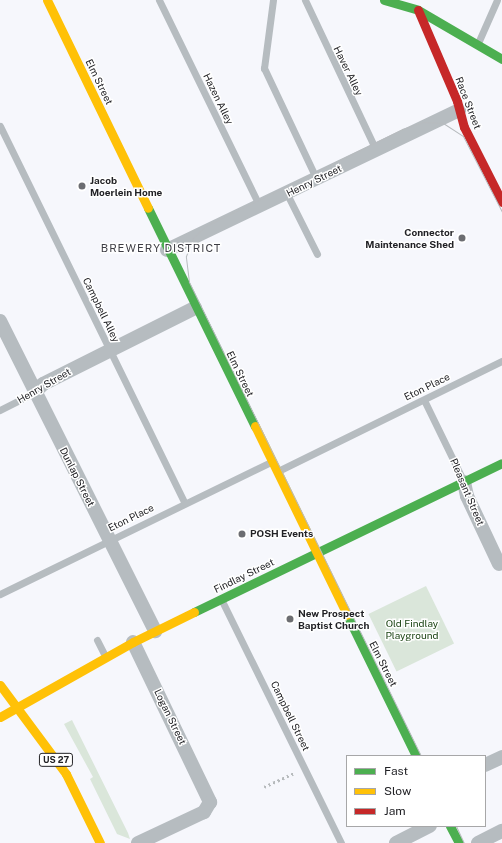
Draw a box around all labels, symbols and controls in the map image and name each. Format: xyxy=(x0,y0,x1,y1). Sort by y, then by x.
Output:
street label: Haver Alley xyxy=(331,44,365,98)
street label: Elm Street xyxy=(83,57,115,107)
street label: Hazen Alley xyxy=(200,71,236,127)
street label: Race Street xyxy=(453,75,483,131)
street label: Henry Street xyxy=(284,162,344,200)
place label: Jacob Moerlein Home xyxy=(90,174,162,198)
marker: Jacob Moerlein Home xyxy=(77,181,87,191)
place label: Connector Maintenance Shed xyxy=(365,226,454,250)
marker: Connector Maintenance Shed xyxy=(457,233,467,243)
district label: BREWERY DISTRICT xyxy=(101,241,221,255)
street label: Campbell Alley xyxy=(80,276,122,344)
street label: Elm Street xyxy=(224,349,256,399)
street label: Henry Street xyxy=(15,366,73,406)
street label: Eton Place xyxy=(402,371,452,403)
street label: Dunlap Street xyxy=(57,445,97,509)
street label: Pleasant Street xyxy=(447,457,487,527)
street label: Eton Place xyxy=(106,502,156,534)
place label: POSH Events xyxy=(250,528,313,540)
marker: POSH Events xyxy=(237,529,247,539)
street label: Findlay Street xyxy=(212,556,276,596)
place label: New Prospect Baptist Church xyxy=(298,607,369,630)
marker: New Prospect Baptist Church xyxy=(285,614,295,624)
park label: Old Findlay Playground xyxy=(385,617,439,640)
street label: Elm Street xyxy=(366,639,400,689)
street label: Campbell Street xyxy=(268,679,312,753)
street label: Logan Street xyxy=(151,687,189,747)
road number: US 27 xyxy=(38,753,74,767)
legend xyxy=(346,755,486,827)
text: Fast xyxy=(384,764,408,778)
text: Slow xyxy=(384,784,411,798)
text: Jam xyxy=(384,804,406,818)

